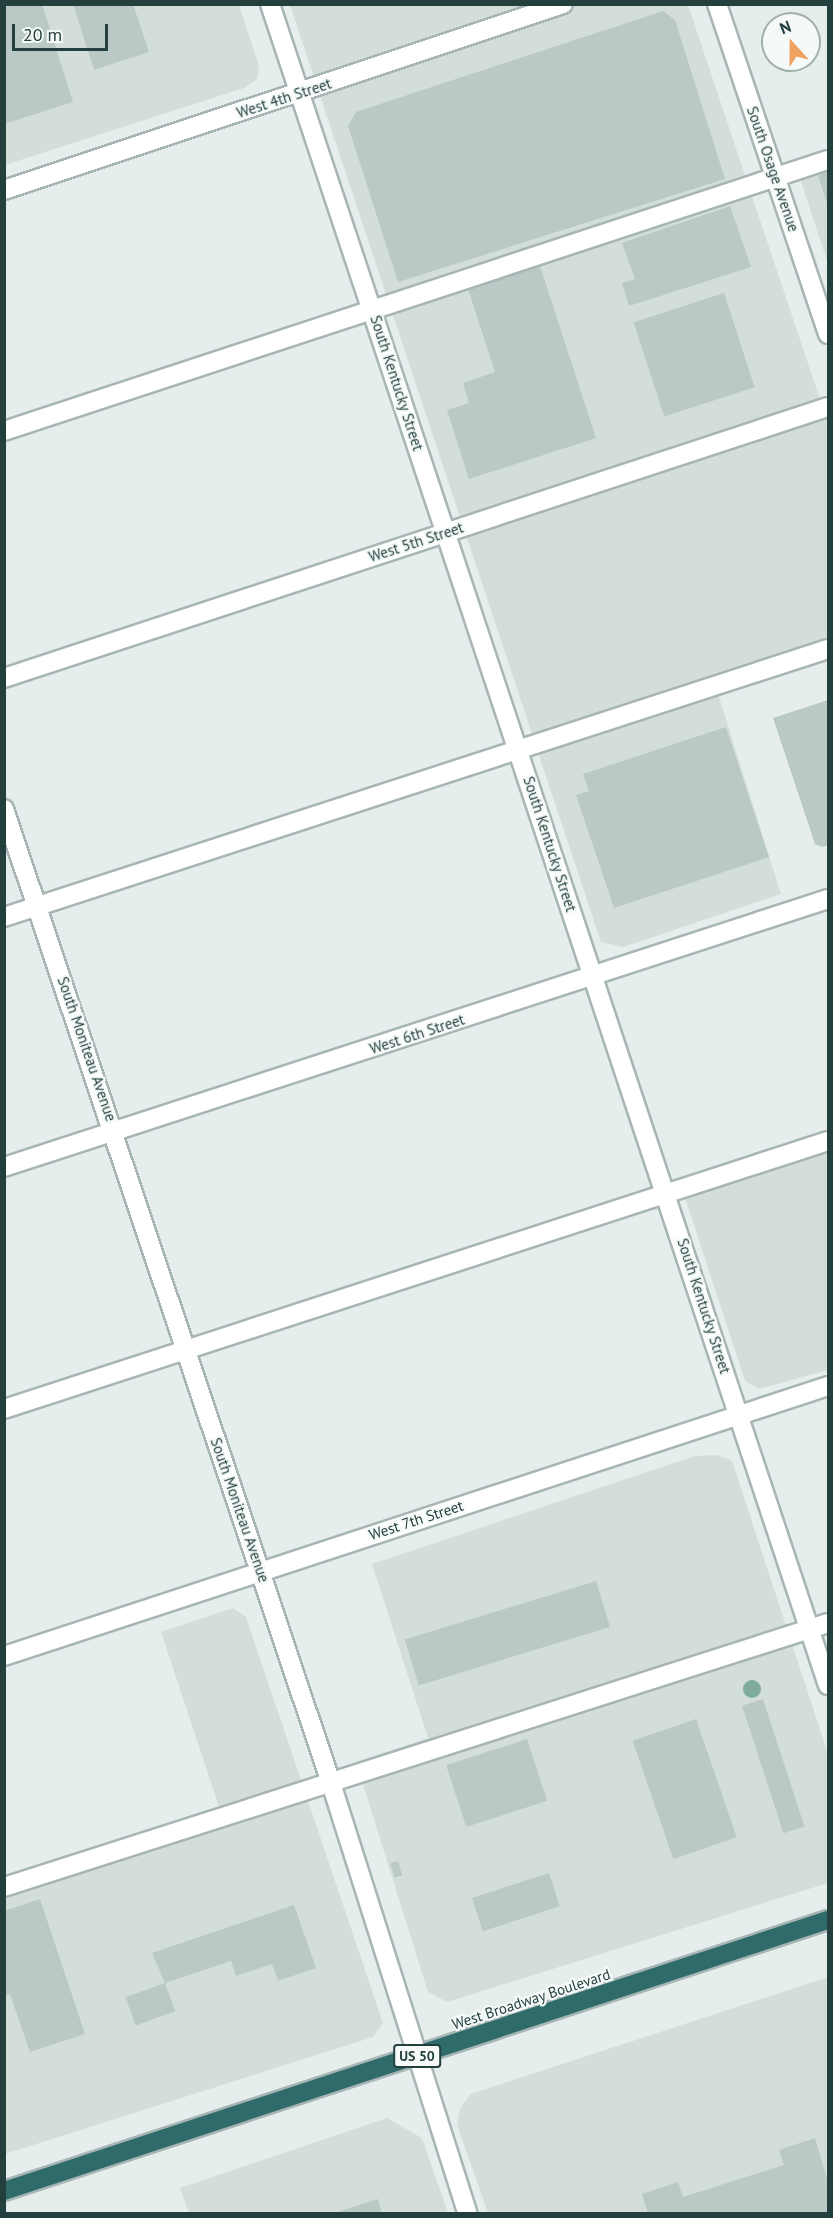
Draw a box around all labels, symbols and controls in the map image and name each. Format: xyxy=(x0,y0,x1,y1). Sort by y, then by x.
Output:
scale bar xyxy=(15,12,111,50)
north arrow xyxy=(761,12,821,72)
text: N xyxy=(777,16,794,38)
text: 20 m xyxy=(23,23,62,46)
street label: West 4th Street xyxy=(234,74,334,122)
street label: South Osage Avenue xyxy=(743,104,803,234)
street label: South Kentucky Street xyxy=(367,313,427,453)
street label: West 5th Street xyxy=(366,518,466,566)
street label: South Kentucky Street xyxy=(520,774,580,914)
street label: South Moniteau Avenue xyxy=(54,974,120,1124)
street label: West 6th Street xyxy=(367,1010,467,1058)
street label: South Kentucky Street xyxy=(674,1236,734,1376)
street label: South Moniteau Avenue xyxy=(207,1435,273,1585)
street label: West 7th Street xyxy=(367,1496,465,1544)
street label: West Broadway Boulevard xyxy=(449,1965,613,2033)
road number: US 50 xyxy=(393,2045,441,2067)

